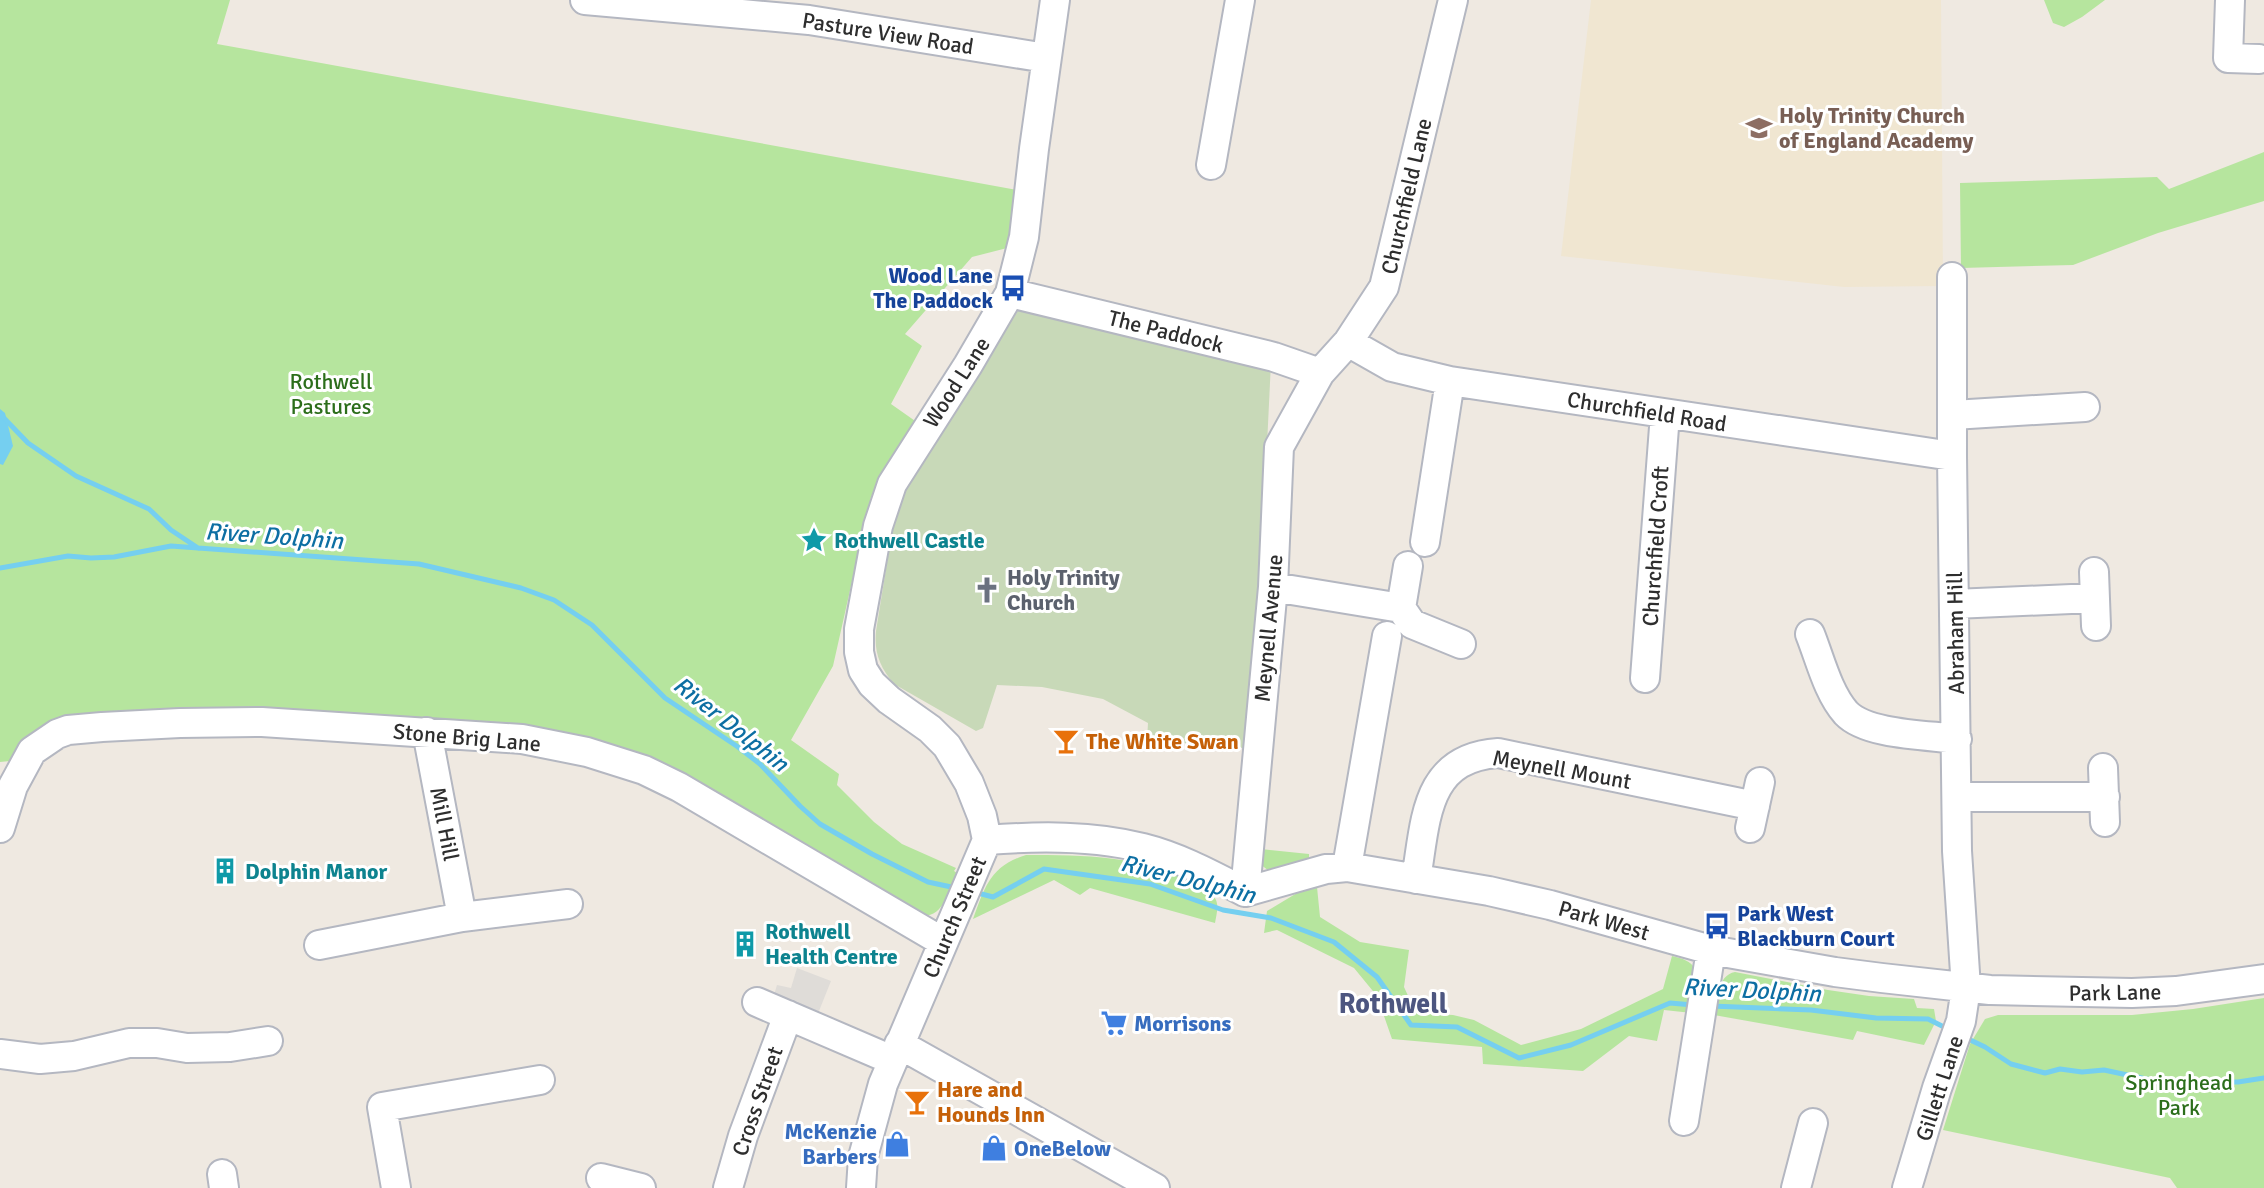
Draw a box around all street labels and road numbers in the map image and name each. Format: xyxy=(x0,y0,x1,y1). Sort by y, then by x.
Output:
street label: Pasture View Road xyxy=(800,7,976,60)
street label: Churchfield Lane xyxy=(1375,115,1438,277)
street label: The Paddock xyxy=(1105,304,1226,359)
street label: Wood Lane xyxy=(917,332,996,433)
street label: Churchfield Road xyxy=(1565,386,1729,437)
street label: Churchfield Croft xyxy=(1636,465,1675,627)
street label: Meynell Avenue xyxy=(1249,553,1288,703)
street label: Abraham Hill xyxy=(1941,571,1970,695)
street label: Stone Brig Lane xyxy=(392,718,542,757)
street label: Meynell Mount xyxy=(1491,744,1634,795)
street label: Mill Hill xyxy=(424,785,465,863)
street label: Church Street xyxy=(917,852,992,982)
street label: Park West xyxy=(1555,895,1653,946)
street label: Park Lane xyxy=(2068,978,2162,1007)
street label: Gillett Lane xyxy=(1910,1032,1969,1144)
street label: Cross Street xyxy=(726,1043,789,1159)

